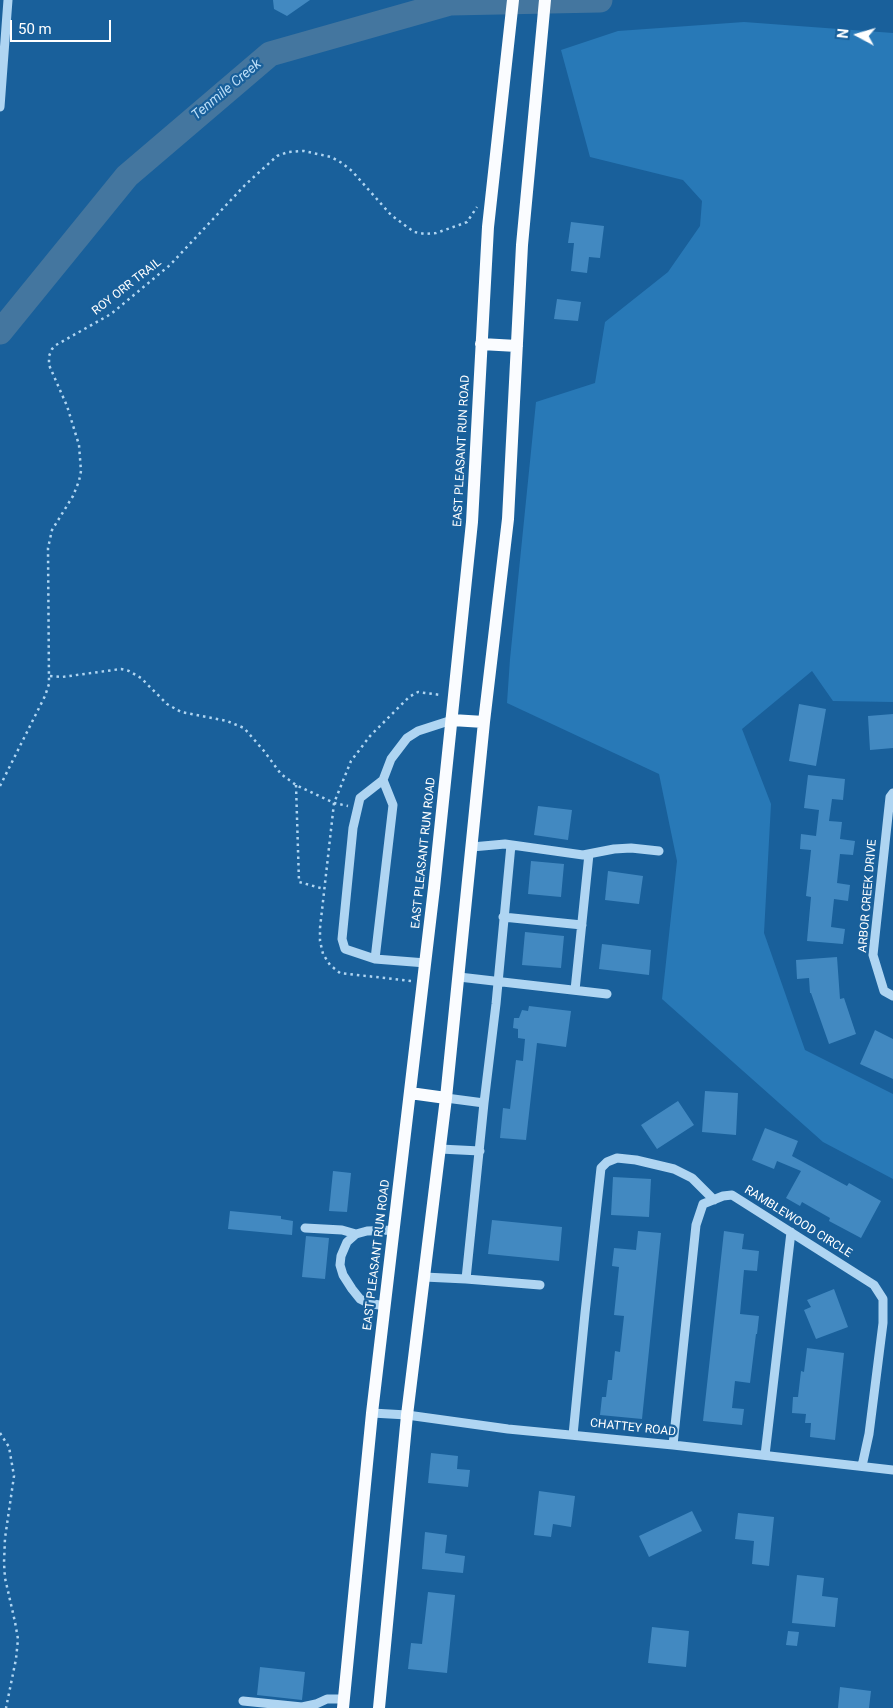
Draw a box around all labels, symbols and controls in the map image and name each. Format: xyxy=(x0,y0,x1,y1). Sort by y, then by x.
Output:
scale bar xyxy=(12,10,114,42)
north arrow xyxy=(833,10,883,60)
text: 50 m xyxy=(18,20,52,38)
text: N xyxy=(835,28,852,39)
water label: Tenmile Creek xyxy=(189,56,265,124)
street label: ROY ORR TRAIL xyxy=(90,256,164,318)
street label: EAST PLEASANT RUN ROAD xyxy=(451,375,473,527)
street label: EAST PLEASANT RUN ROAD xyxy=(409,777,439,929)
street label: ARBOR CREEK DRIVE xyxy=(856,839,880,953)
street label: EAST PLEASANT RUN ROAD xyxy=(361,1179,393,1331)
street label: RAMBLEWOOD CIRCLE xyxy=(742,1183,854,1261)
street label: CHATTEY ROAD xyxy=(589,1416,677,1440)

